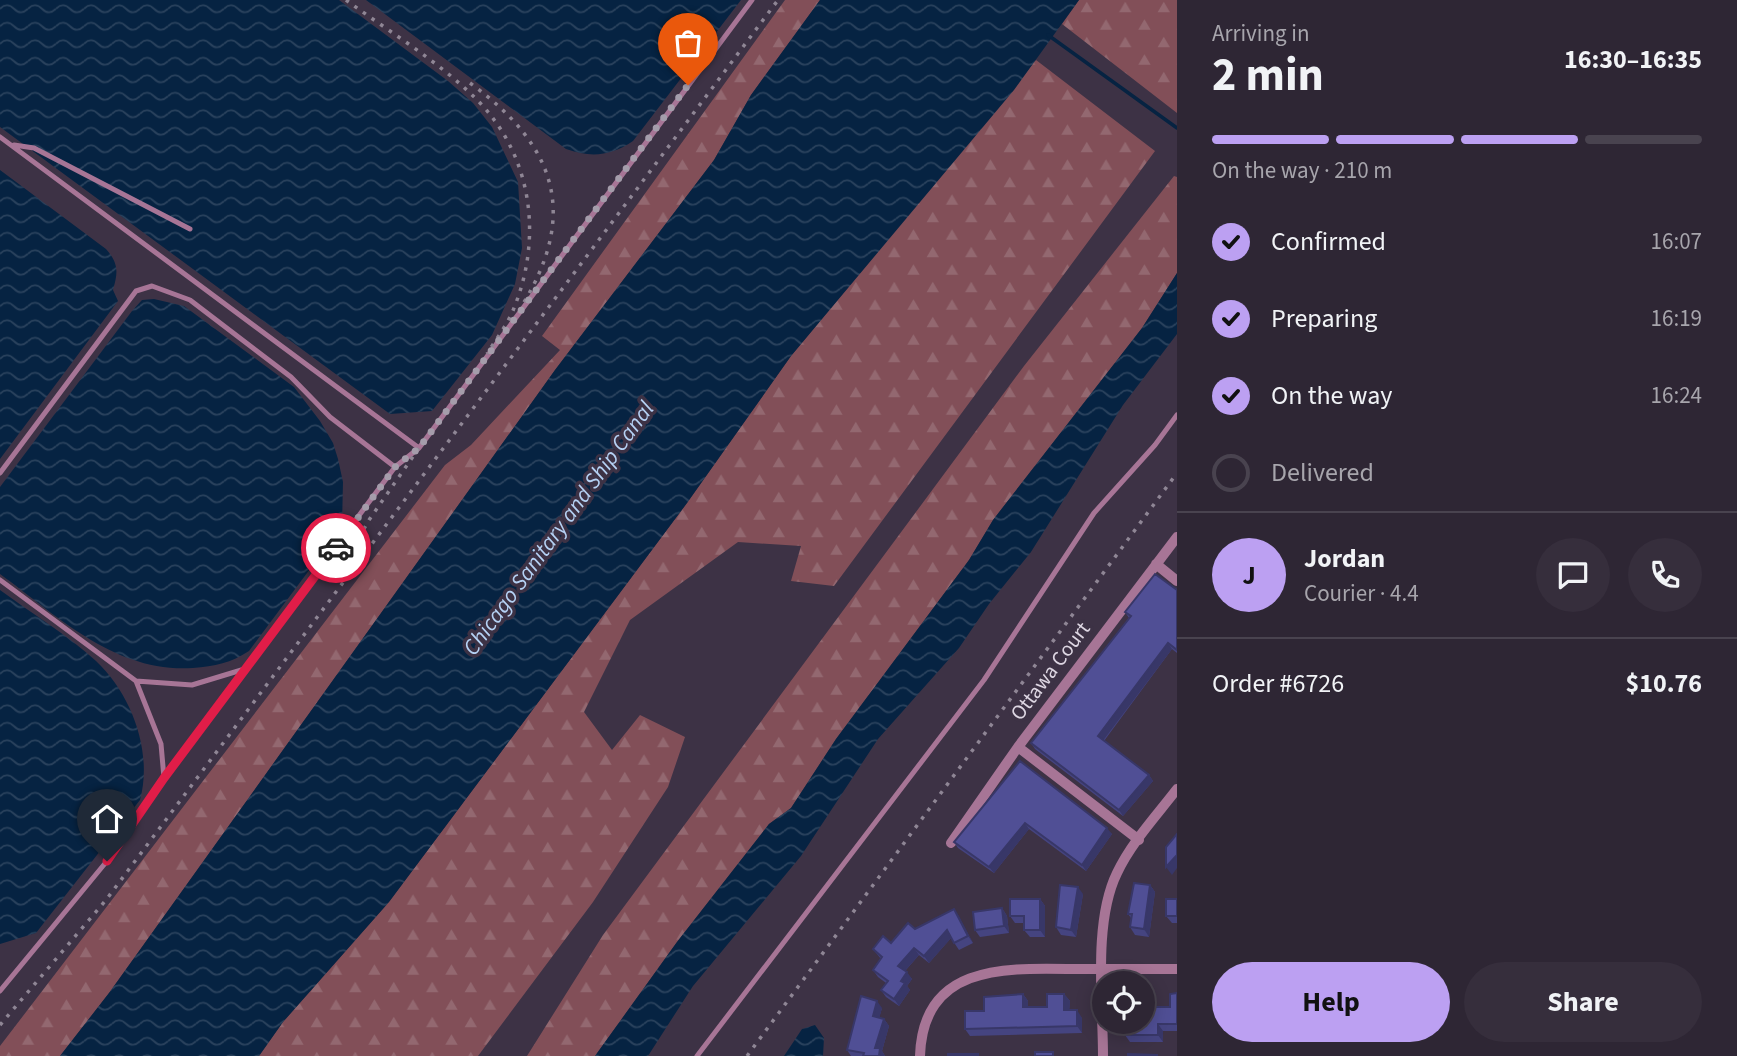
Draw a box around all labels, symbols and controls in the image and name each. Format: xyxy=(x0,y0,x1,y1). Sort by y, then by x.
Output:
pin xyxy=(658,13,718,85)
text: Arriving in xyxy=(1212,17,1310,50)
icon: bag xyxy=(669,24,707,62)
text: 16:30–16:35 xyxy=(1564,41,1702,78)
text: 2 min xyxy=(1212,43,1324,108)
text: On the way · 210 m xyxy=(1212,154,1392,187)
icon: check xyxy=(1212,223,1250,261)
text: Confirmed xyxy=(1271,223,1386,260)
text: 16:07 xyxy=(1651,225,1702,258)
icon: check xyxy=(1212,300,1250,338)
text: Preparing xyxy=(1271,300,1377,337)
text: 16:19 xyxy=(1651,302,1702,335)
icon: check xyxy=(1212,377,1250,415)
text: On the way xyxy=(1271,377,1392,414)
text: 16:24 xyxy=(1651,379,1702,412)
water label: Chicago Sanitary and Ship Canal xyxy=(455,394,662,662)
text: Delivered xyxy=(1271,454,1374,491)
courier xyxy=(301,513,371,583)
icon: car xyxy=(317,529,355,567)
button: chat xyxy=(1536,538,1610,612)
button: phone xyxy=(1628,538,1702,612)
text: Jordan xyxy=(1304,540,1385,577)
text: J xyxy=(1242,557,1256,594)
text: Courier · 4.4 xyxy=(1304,577,1419,610)
street label: Ottawa Court xyxy=(1003,615,1097,727)
text: Order #6726 xyxy=(1212,665,1344,702)
text: $10.76 xyxy=(1626,665,1702,702)
pin xyxy=(77,789,137,861)
icon: home xyxy=(88,800,126,838)
button: Help xyxy=(1212,962,1450,1042)
button: Share xyxy=(1464,962,1702,1042)
map controls xyxy=(1092,971,1155,1034)
button: locate xyxy=(1092,971,1155,1034)

